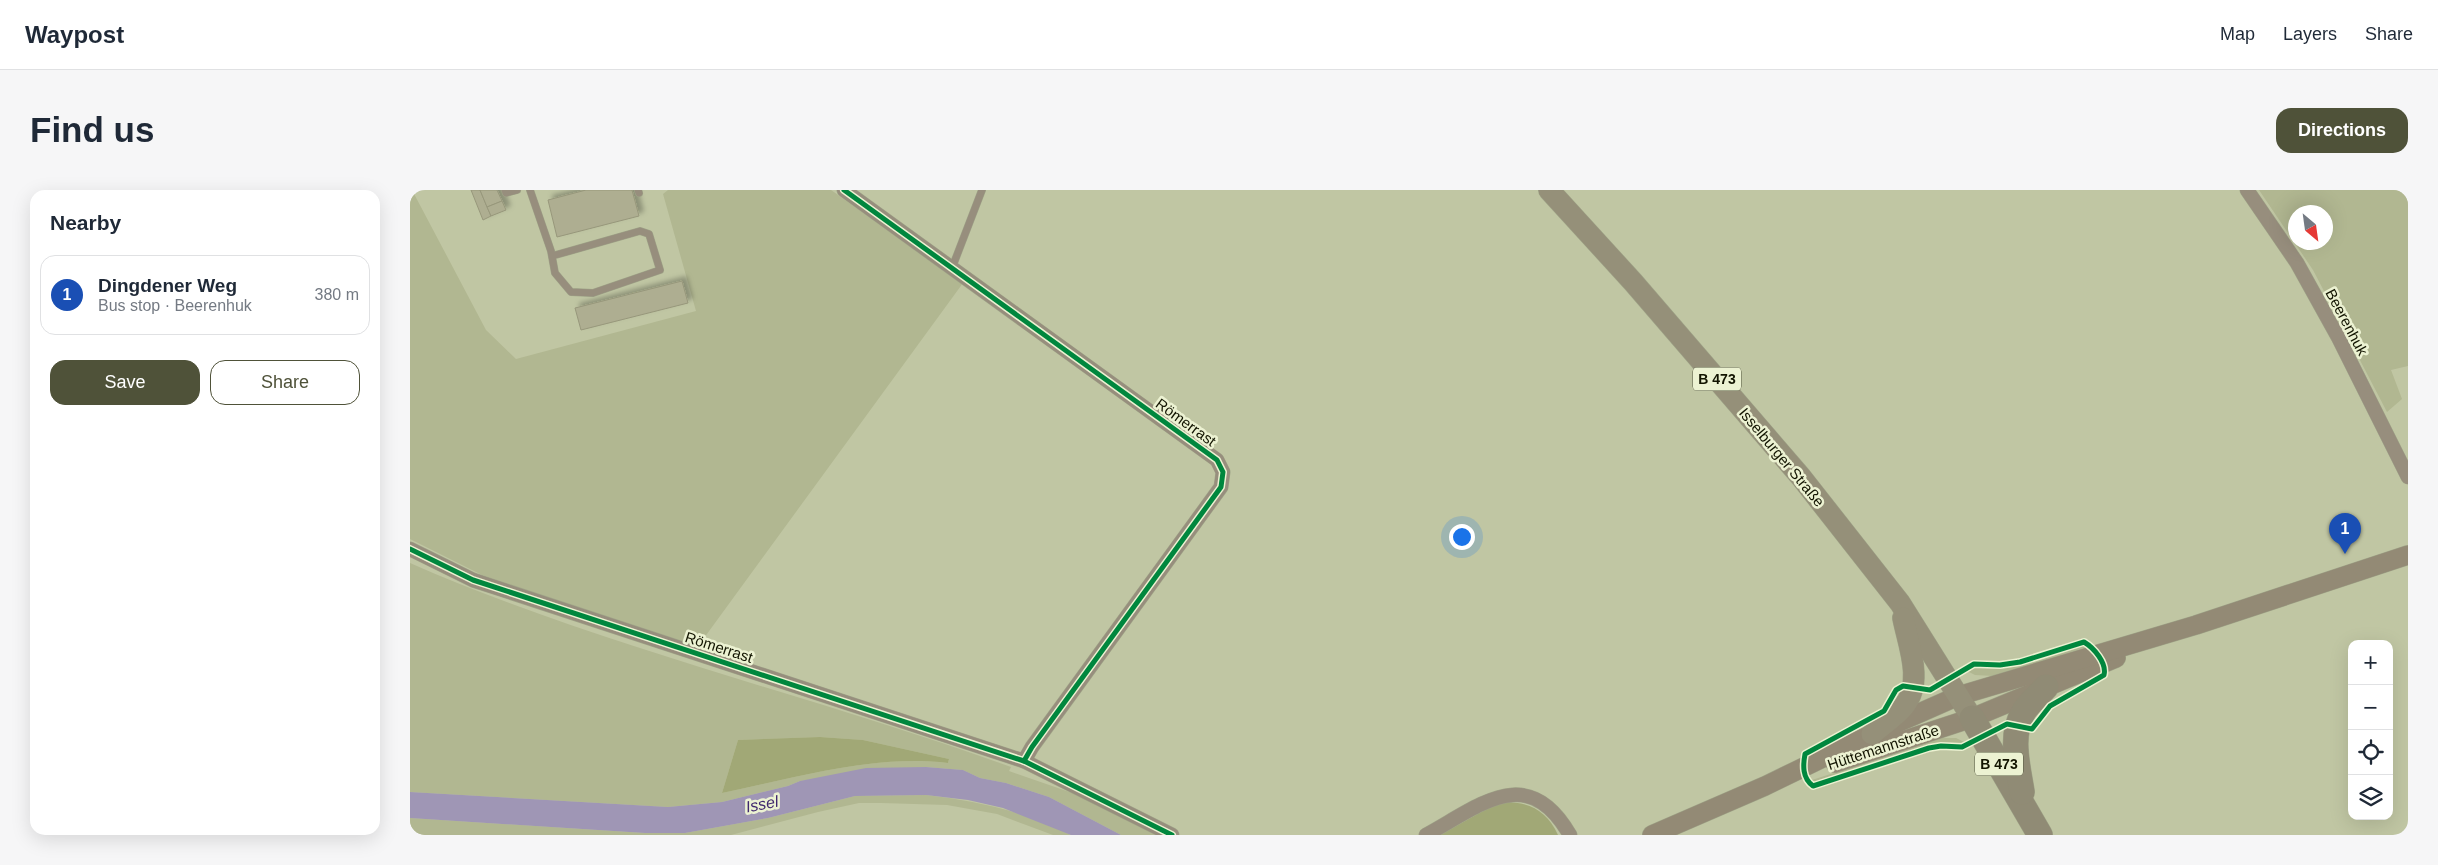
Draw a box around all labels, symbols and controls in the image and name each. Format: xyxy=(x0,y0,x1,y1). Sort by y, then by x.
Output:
text: Waypost xyxy=(25,21,124,48)
text: Map xyxy=(2220,24,2255,44)
text: Layers xyxy=(2283,24,2337,44)
text: Share xyxy=(2365,24,2413,44)
button: Directions xyxy=(2276,108,2408,153)
text: Find us xyxy=(30,110,154,149)
north arrow xyxy=(2288,205,2333,250)
text: Nearby xyxy=(50,211,121,234)
text: Dingdener Weg xyxy=(98,275,237,296)
text: 1 xyxy=(63,286,71,303)
text: 380 m xyxy=(315,286,359,303)
street label: Beerenhuk xyxy=(2322,286,2372,358)
text: Bus stop · Beerenhuk xyxy=(98,297,252,314)
button: Save xyxy=(50,360,200,405)
button: Share xyxy=(210,360,360,405)
road number: B 473 xyxy=(1693,368,1741,390)
street label: Römerrast xyxy=(1153,395,1220,450)
street label: Isselburger Straße xyxy=(1736,404,1828,510)
pin: 1 xyxy=(2329,513,2361,554)
your location xyxy=(1449,524,1475,550)
street label: Römerrast xyxy=(683,628,756,666)
map controls xyxy=(2348,640,2393,820)
button: + xyxy=(2348,640,2393,685)
button: − xyxy=(2348,685,2393,730)
street label: Hüttemannstraße xyxy=(1825,721,1941,773)
button: locate xyxy=(2348,730,2393,775)
road number: B 473 xyxy=(1975,752,2023,776)
button: layers xyxy=(2348,775,2393,820)
water label: Issel xyxy=(744,792,780,815)

